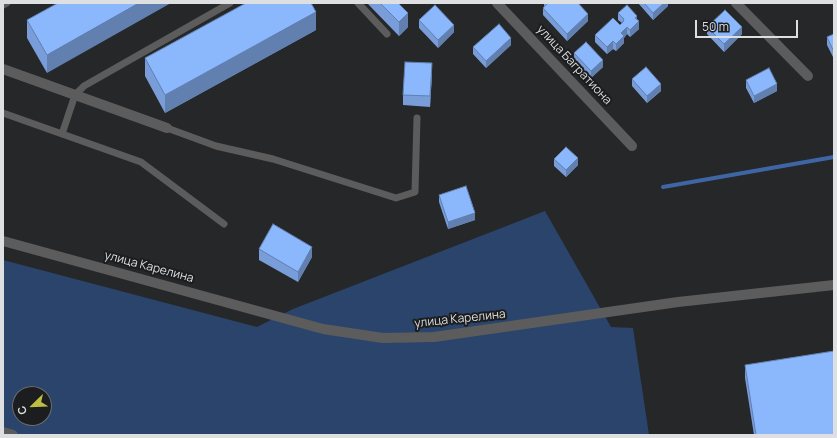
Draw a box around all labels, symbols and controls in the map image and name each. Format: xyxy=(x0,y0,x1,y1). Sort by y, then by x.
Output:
scale bar xyxy=(697,12,800,38)
text: 50 m xyxy=(702,18,729,35)
street label: улица Багратиона xyxy=(534,22,614,108)
street label: улица Карелина xyxy=(103,248,195,286)
street label: улица Карелина xyxy=(414,307,506,331)
north arrow xyxy=(12,386,52,426)
text: С xyxy=(13,404,30,417)

